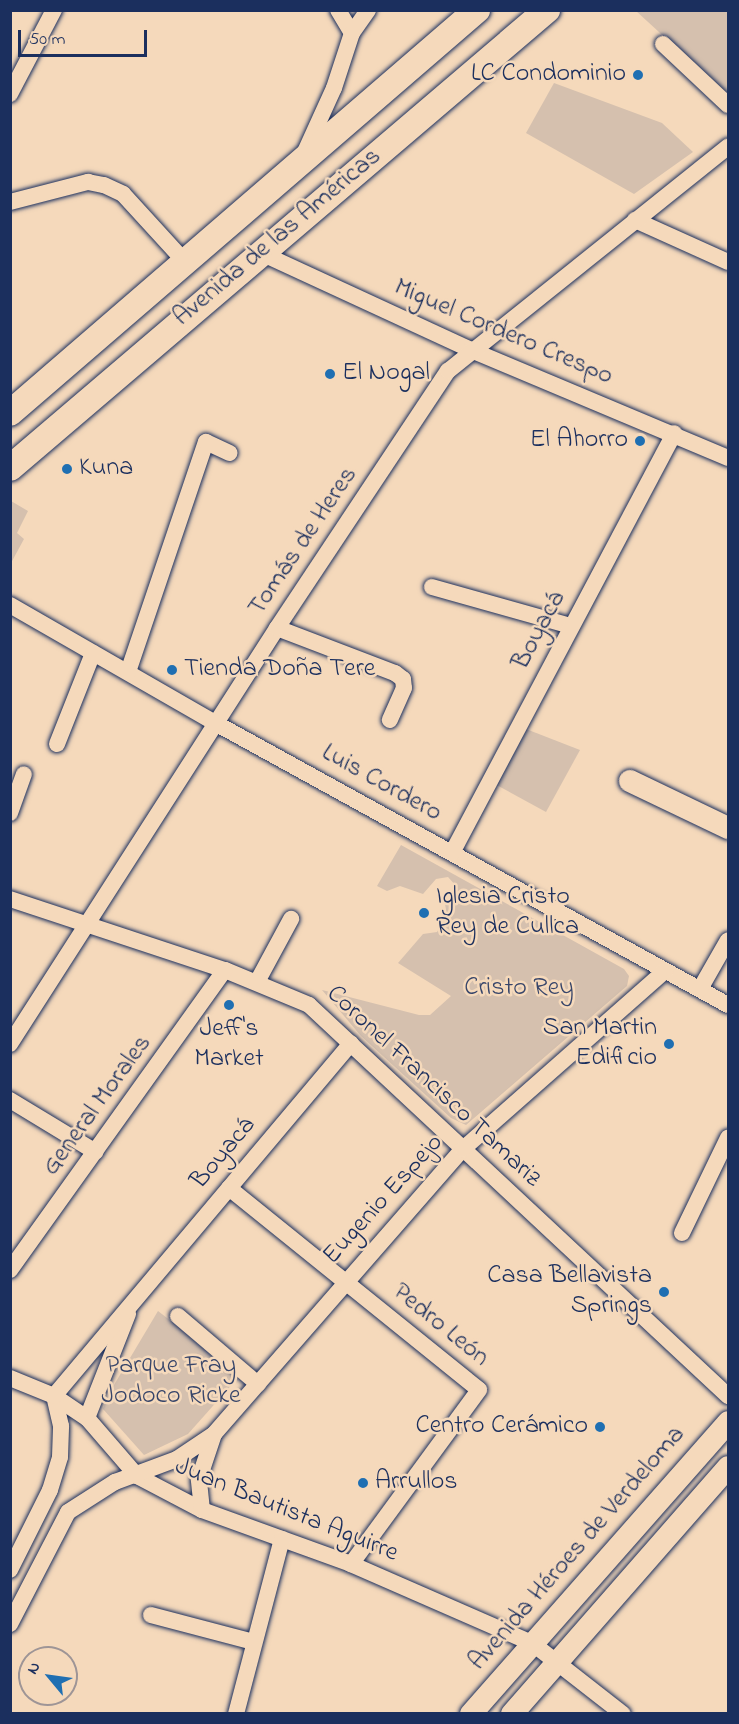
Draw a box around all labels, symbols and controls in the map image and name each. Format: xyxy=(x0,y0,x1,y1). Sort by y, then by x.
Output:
scale bar xyxy=(21,18,150,56)
text: 50 m xyxy=(29,27,66,53)
place label: LC Condominio xyxy=(471,59,626,91)
marker: LC Condominio xyxy=(631,68,645,82)
street label: Avenida de las Américas xyxy=(168,142,388,334)
street label: Miguel Cordero Crespo xyxy=(389,273,617,393)
place label: El Nogal xyxy=(342,358,430,390)
marker: El Nogal xyxy=(323,367,337,381)
place label: El Ahorro xyxy=(530,425,628,457)
marker: El Ahorro xyxy=(633,434,647,448)
place label: Kuna xyxy=(79,453,133,485)
marker: Kuna xyxy=(60,462,74,476)
street label: Tomás de Heres xyxy=(243,462,365,622)
street label: Boyacá xyxy=(506,586,574,676)
place label: Tienda Doña Tere xyxy=(184,654,375,686)
marker: Tienda Doña Tere xyxy=(165,663,179,677)
street label: Luis Cordero xyxy=(315,738,447,830)
place label: Iglesia Cristo Rey de Cullca xyxy=(436,882,579,944)
marker: Iglesia Cristo Rey de Cullca xyxy=(417,906,431,920)
park label: Cristo Rey xyxy=(464,973,574,1005)
street label: Coronel Francisco Tamariz xyxy=(319,979,547,1195)
marker: Jeff's Market xyxy=(222,998,236,1012)
place label: San Martin Edificio xyxy=(543,1013,657,1074)
place label: Jeff's Market xyxy=(194,1014,264,1076)
street label: General Morales xyxy=(37,1030,159,1182)
marker: San Martin Edificio xyxy=(662,1037,676,1051)
street label: Boyacá xyxy=(185,1112,263,1196)
street label: Eugenio Espejo xyxy=(317,1128,451,1272)
place label: Casa Bellavista Springs xyxy=(487,1261,652,1322)
street label: Pedro León xyxy=(385,1278,495,1374)
marker: Casa Bellavista Springs xyxy=(657,1285,671,1299)
park label: Parque Fray Jodoco Ricke xyxy=(101,1351,241,1412)
place label: Centro Cerámico xyxy=(415,1411,588,1443)
street label: Avenida Héroes de Verdeloma xyxy=(463,1420,693,1678)
marker: Centro Cerámico xyxy=(593,1420,607,1434)
street label: Juan Bautista Aguirre xyxy=(170,1452,402,1570)
place label: Arrullos xyxy=(375,1467,457,1499)
marker: Arrullos xyxy=(356,1476,370,1490)
north arrow xyxy=(18,1646,78,1706)
text: N xyxy=(21,1658,47,1679)

